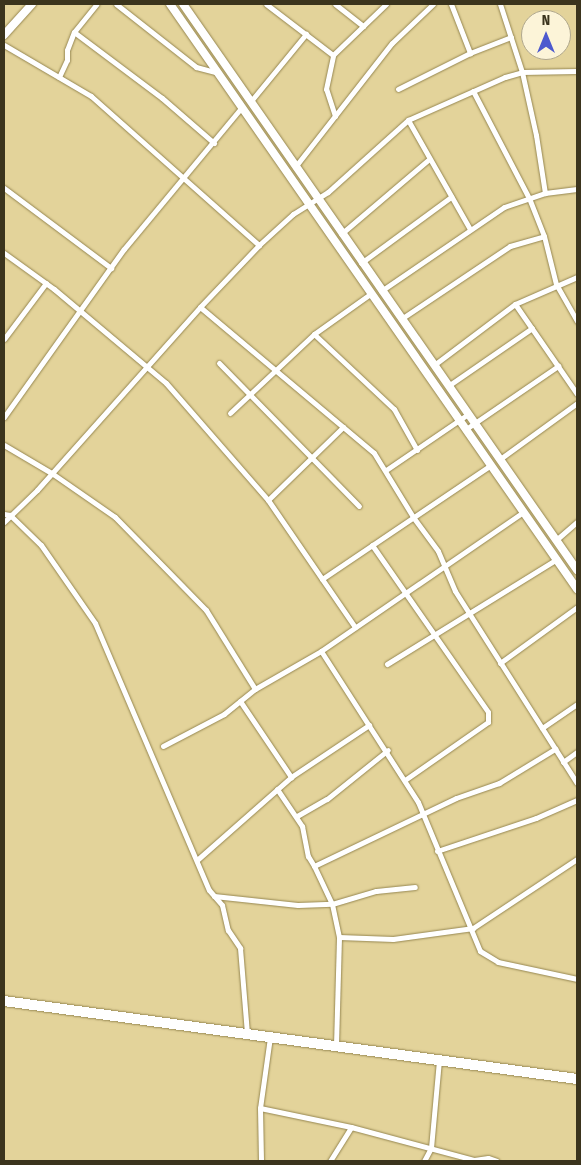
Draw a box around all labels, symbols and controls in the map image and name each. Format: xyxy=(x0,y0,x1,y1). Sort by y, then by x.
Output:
north arrow xyxy=(521,10,571,60)
text: N xyxy=(542,12,550,29)

